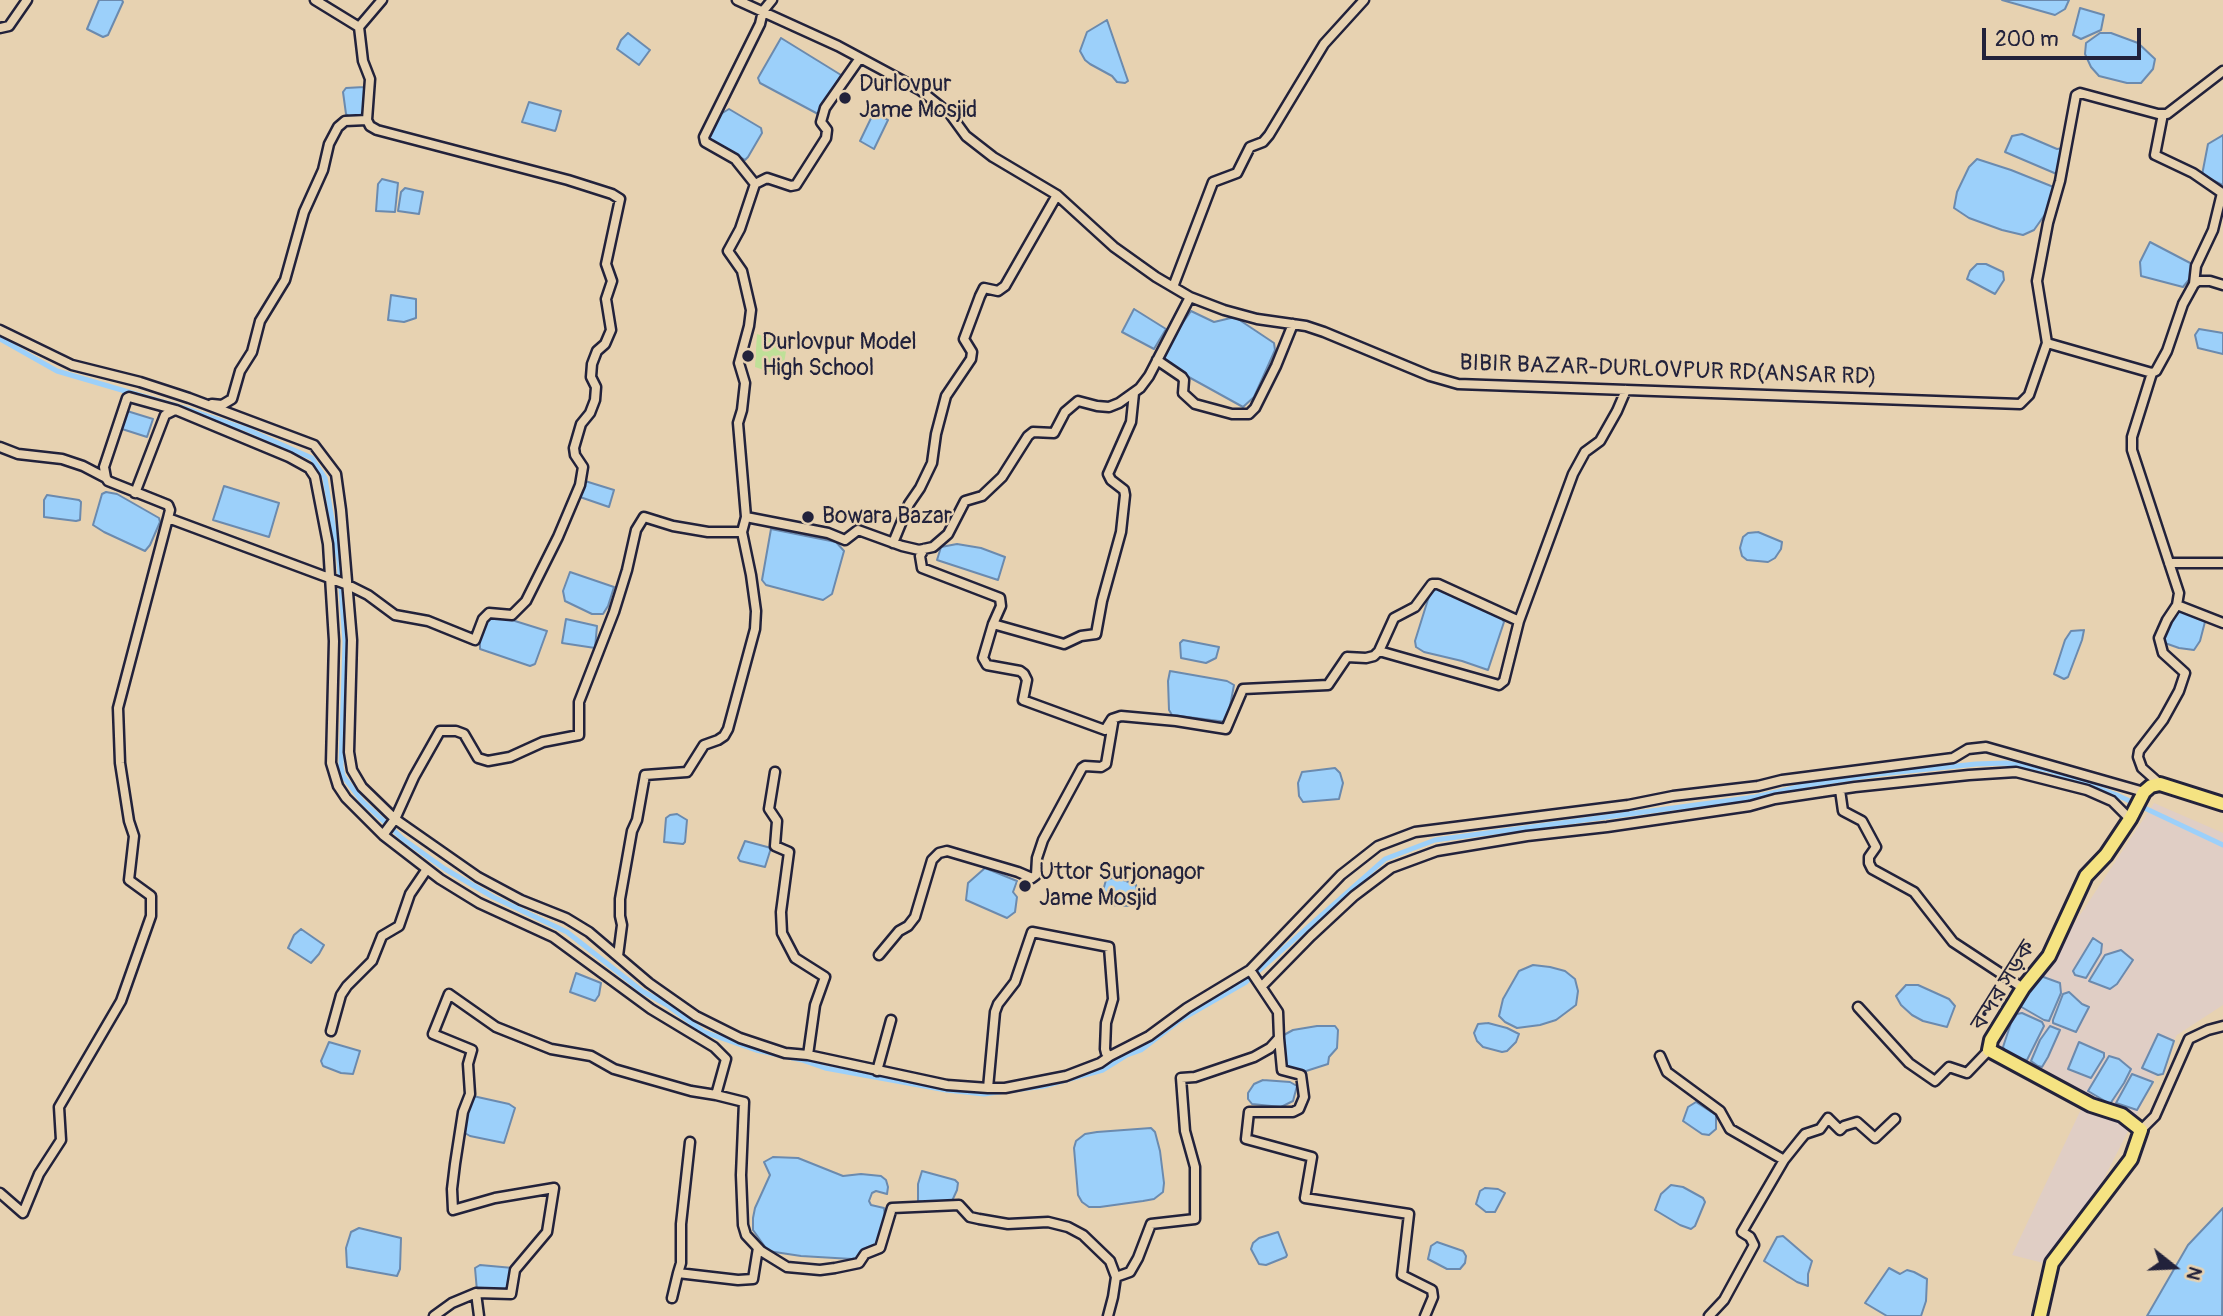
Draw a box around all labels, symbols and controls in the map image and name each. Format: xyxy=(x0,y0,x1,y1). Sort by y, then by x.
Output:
scale bar xyxy=(1985,14,2144,58)
text: 200 m xyxy=(1995,26,2059,53)
place label: Durlovpur Jame Mosjid xyxy=(859,71,977,125)
marker: Durlovpur Jame Mosjid xyxy=(837,90,853,106)
place label: Durlovpur Model High School xyxy=(762,329,917,383)
marker: Durlovpur Model High School xyxy=(740,348,756,364)
street label: BIBIR BAZAR-DURLOVPUR RD(ANSAR RD) xyxy=(1459,350,1877,392)
place label: Bowara Bazar xyxy=(822,503,952,531)
marker: Bowara Bazar xyxy=(800,509,816,525)
place label: Uttor Surjonagor Jame Mosjid xyxy=(1039,859,1205,913)
marker: Uttor Surjonagor Jame Mosjid xyxy=(1017,878,1033,894)
street label: বন্দর সড়ক xyxy=(1965,936,2043,1036)
north arrow xyxy=(2139,1232,2209,1302)
text: N xyxy=(2181,1264,2207,1283)

